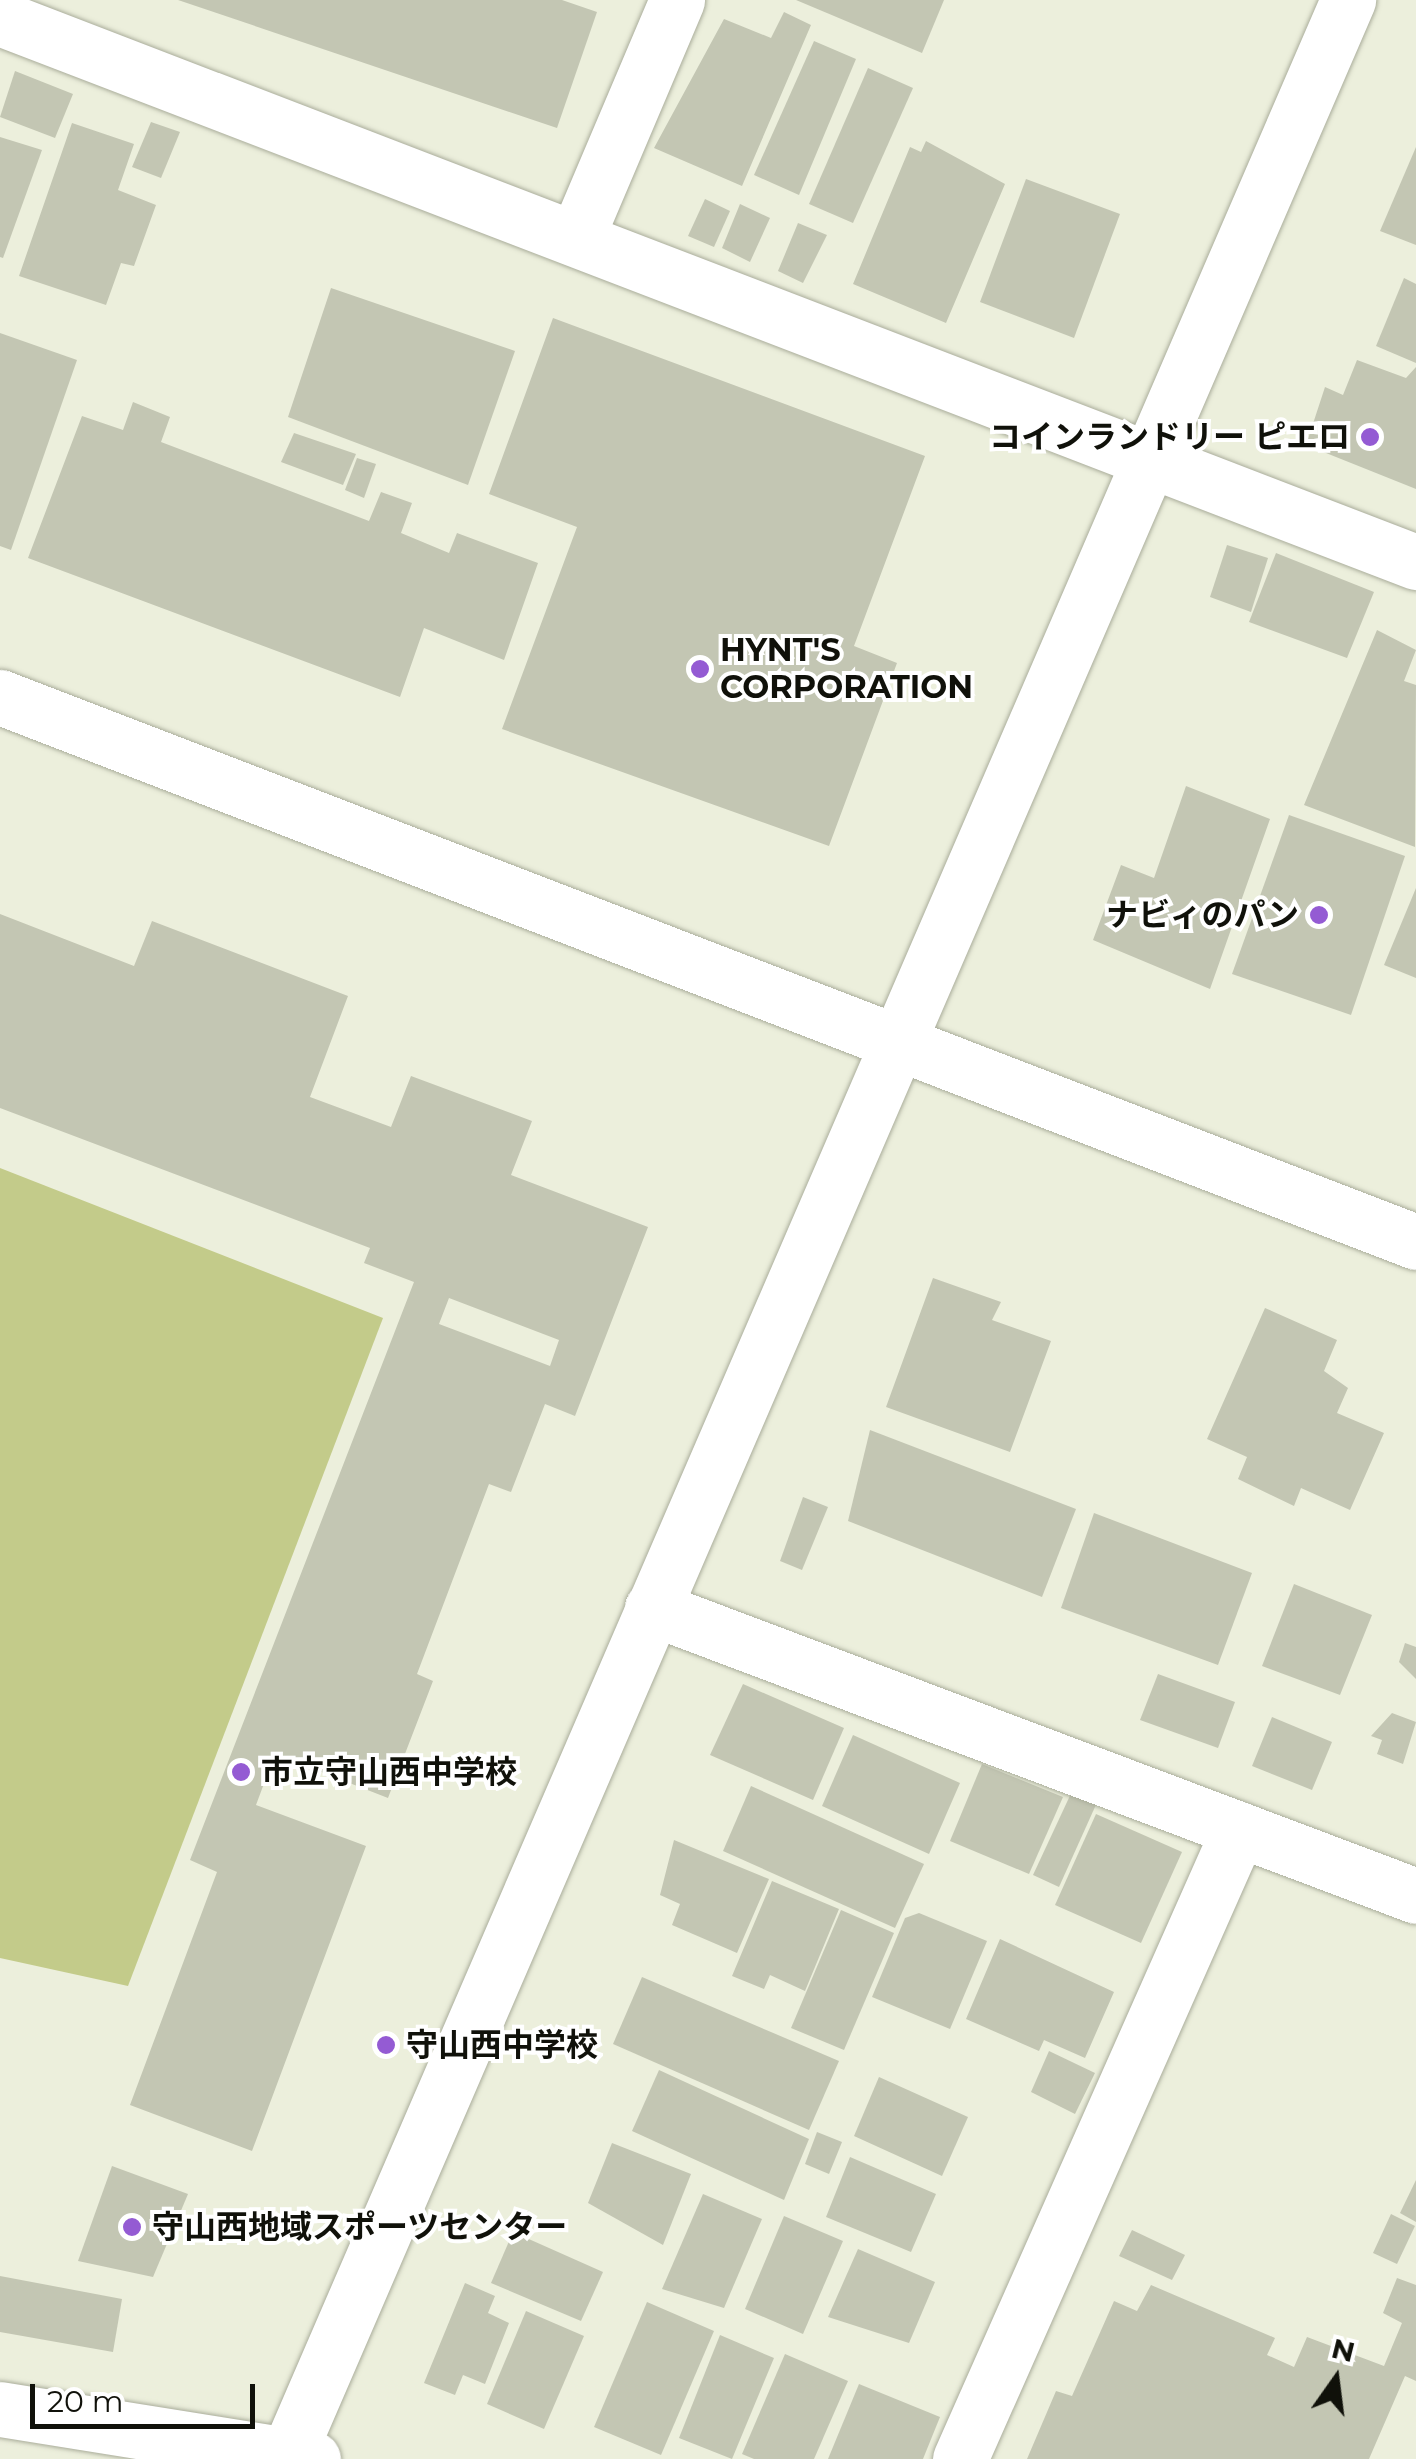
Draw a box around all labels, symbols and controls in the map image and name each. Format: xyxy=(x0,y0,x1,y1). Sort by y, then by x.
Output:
place label: コインランドリー ピエロ xyxy=(989,418,1350,456)
marker: コインランドリー ピエロ xyxy=(1359,426,1381,448)
place label: HYNT'S CORPORATION xyxy=(720,632,973,707)
marker: HYNT'S CORPORATION xyxy=(689,658,711,680)
place label: ナビィのパン xyxy=(1107,896,1299,934)
marker: ナビィのパン xyxy=(1308,904,1330,926)
place label: 市立守山西中学校 xyxy=(261,1753,517,1791)
marker: 市立守山西中学校 xyxy=(230,1761,252,1783)
place label: 守山西中学校 xyxy=(406,2026,598,2064)
marker: 守山西中学校 xyxy=(375,2034,397,2056)
place label: 守山西地域スポーツセンター xyxy=(152,2208,568,2246)
marker: 守山西地域スポーツセンター xyxy=(121,2216,143,2238)
north arrow xyxy=(1286,2329,1386,2429)
text: N xyxy=(1328,2331,1358,2369)
scale bar xyxy=(35,2364,260,2426)
text: 20 m xyxy=(47,2383,124,2420)

